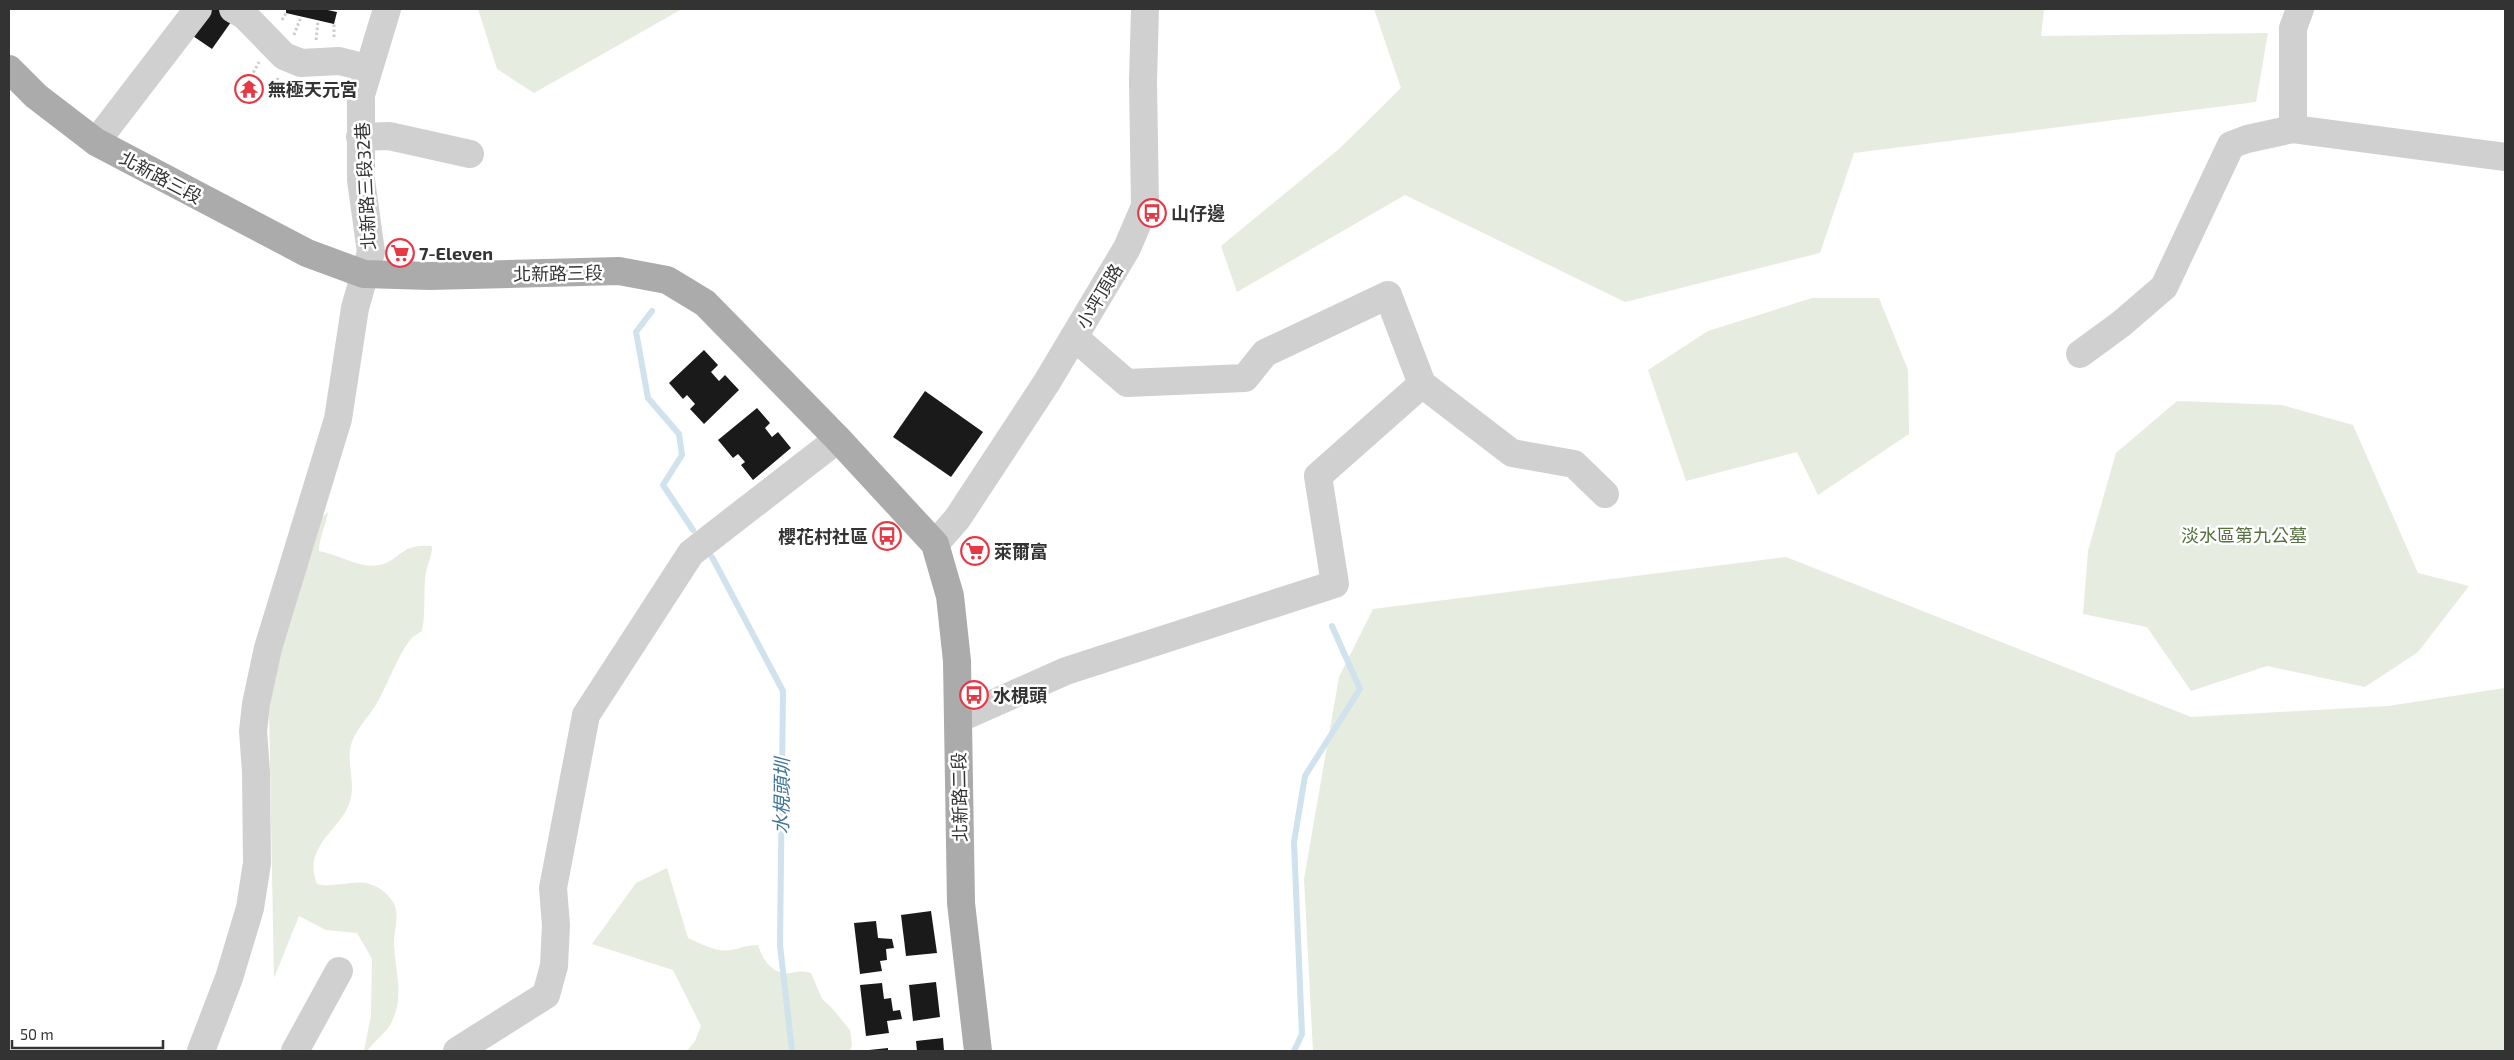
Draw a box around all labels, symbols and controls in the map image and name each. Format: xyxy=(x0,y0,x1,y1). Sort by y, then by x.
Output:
temple icon: 無極天元宮 xyxy=(234,74,264,104)
place label: 無極天元宮 xyxy=(268,78,358,100)
street label: 北新路三段32巷 xyxy=(351,121,379,251)
street label: 北新路三段 xyxy=(116,146,206,208)
bus stop icon: 山仔邊 xyxy=(1137,198,1167,228)
place label: 山仔邊 xyxy=(1171,202,1225,224)
supermarket icon: 7-Eleven xyxy=(385,238,415,268)
place label: 7-Eleven xyxy=(419,242,493,264)
street label: 小坪頂路 xyxy=(1071,259,1127,333)
street label: 北新路三段 xyxy=(513,261,603,285)
bus stop icon: 櫻花村社區 xyxy=(872,521,902,551)
park label: 淡水區第九公墓 xyxy=(2181,524,2307,546)
place label: 櫻花村社區 xyxy=(778,525,868,547)
supermarket icon: 萊爾富 xyxy=(960,536,990,566)
place label: 萊爾富 xyxy=(994,540,1048,562)
bus stop icon: 水梘頭 xyxy=(959,680,989,710)
place label: 水梘頭 xyxy=(993,684,1047,706)
street label: 北新路二段 xyxy=(947,752,971,842)
water label: 水梘頭圳 xyxy=(769,755,793,834)
scale bar xyxy=(12,1018,164,1050)
text: 50 m xyxy=(20,1025,54,1043)

